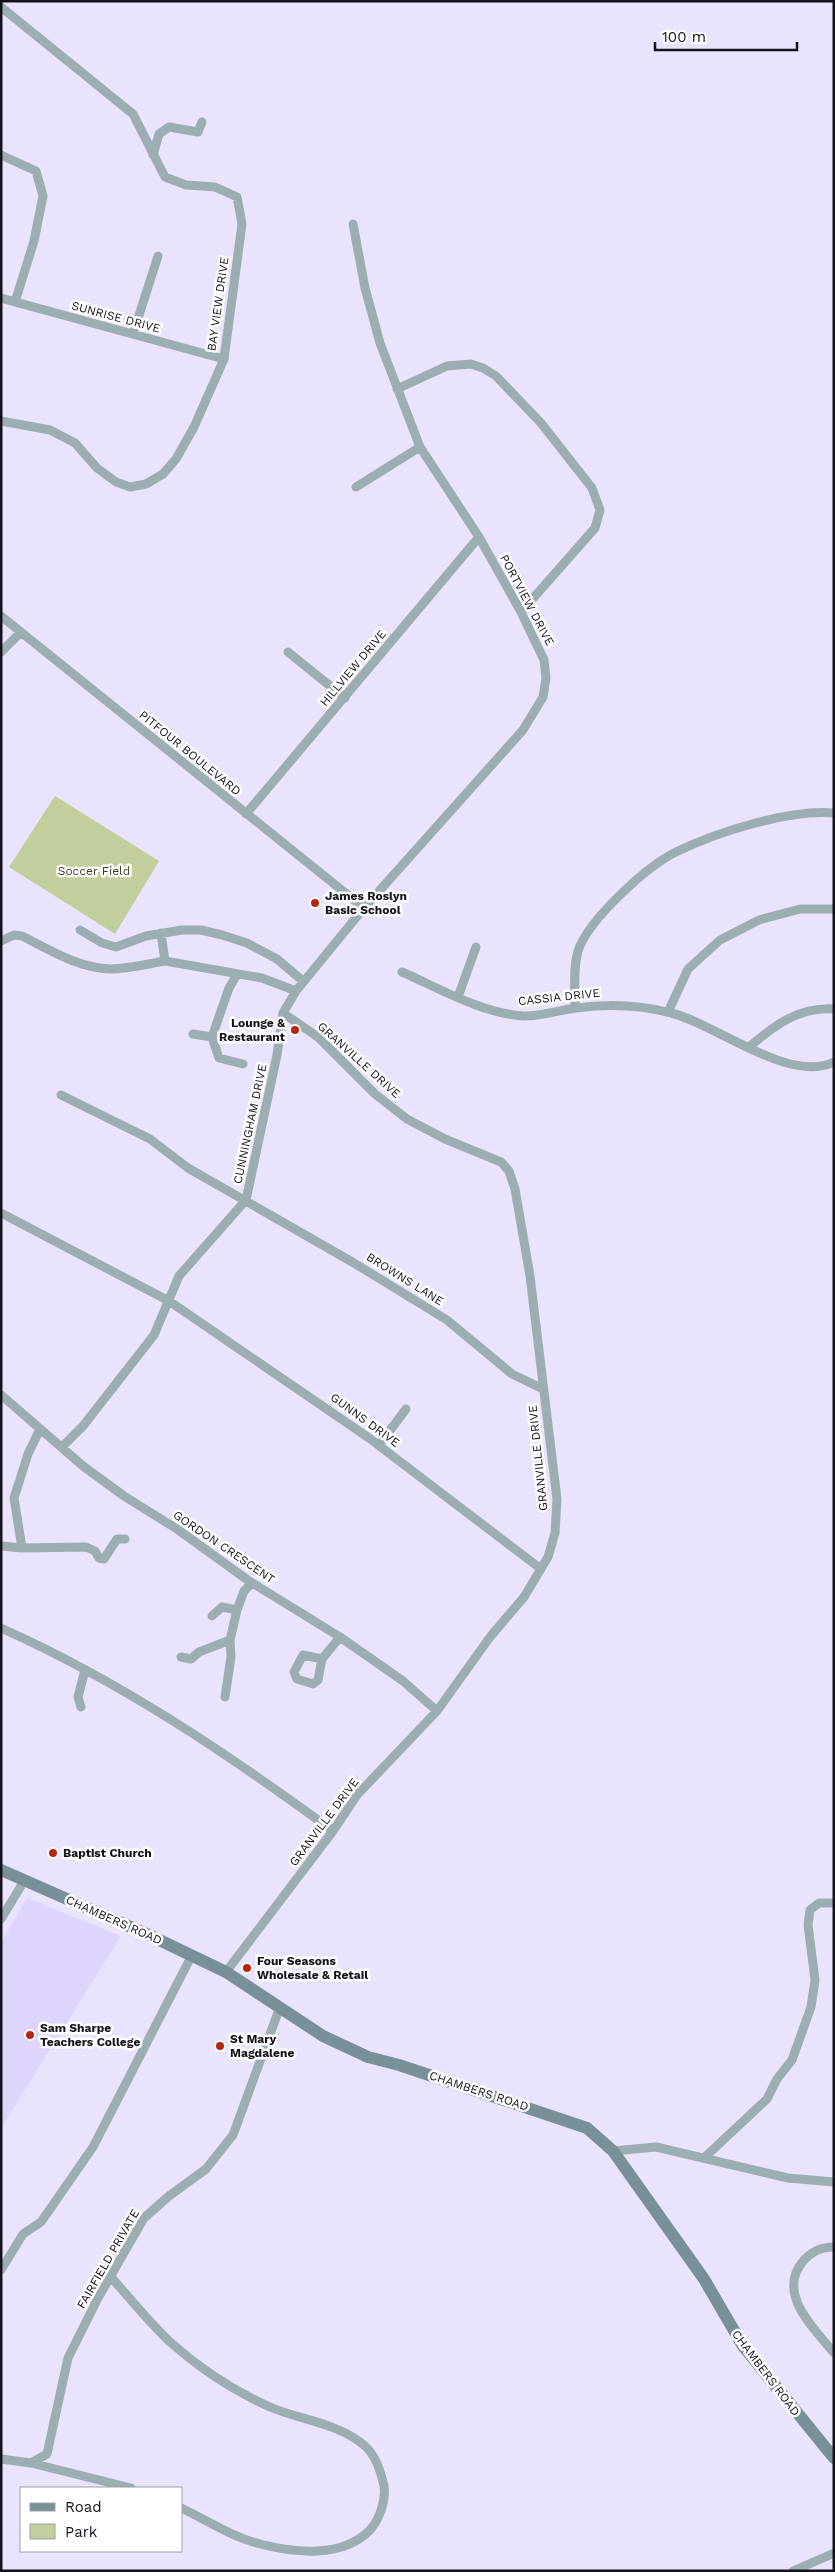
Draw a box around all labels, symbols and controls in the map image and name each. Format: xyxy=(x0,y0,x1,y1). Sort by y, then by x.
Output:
scale bar xyxy=(655,20,798,52)
text: 100 m xyxy=(662,28,706,46)
street label: BAY VIEW DRIVE xyxy=(204,256,232,352)
street label: SUNRISE DRIVE xyxy=(70,298,162,336)
street label: PORTVIEW DRIVE xyxy=(497,552,557,648)
street label: HILLVIEW DRIVE xyxy=(317,627,389,709)
street label: PITFOUR BOULEVARD xyxy=(136,708,244,798)
park label: Soccer Field xyxy=(58,864,130,878)
place label: James Roslyn Basic School xyxy=(325,889,407,917)
marker: James Roslyn Basic School xyxy=(309,897,321,909)
street label: CASSIA DRIVE xyxy=(517,986,601,1008)
place label: Lounge & Restaurant xyxy=(219,1016,286,1044)
street label: GRANVILLE DRIVE xyxy=(315,1019,403,1101)
marker: Lounge & Restaurant xyxy=(289,1024,301,1036)
street label: CUNNINGHAM DRIVE xyxy=(230,1063,270,1185)
street label: BROWNS LANE xyxy=(364,1250,446,1309)
street label: GUNNS DRIVE xyxy=(328,1390,403,1450)
street label: GRANVILLE DRIVE xyxy=(525,1404,551,1512)
street label: GORDON CRESCENT xyxy=(170,1508,278,1586)
street label: GRANVILLE DRIVE xyxy=(286,1775,362,1869)
place label: Baptist Church xyxy=(63,1846,152,1860)
marker: Baptist Church xyxy=(47,1847,59,1859)
street label: CHAMBERS ROAD xyxy=(64,1893,164,1947)
place label: Four Seasons Wholesale & Retail xyxy=(257,1954,368,1982)
marker: Four Seasons Wholesale & Retail xyxy=(241,1962,253,1974)
place label: Sam Sharpe Teachers College xyxy=(40,2021,141,2049)
marker: Sam Sharpe Teachers College xyxy=(24,2029,36,2041)
place label: St Mary Magdalene xyxy=(230,2032,294,2060)
marker: St Mary Magdalene xyxy=(214,2040,226,2052)
street label: CHAMBERS ROAD xyxy=(428,2068,530,2114)
street label: FAIRFIELD PRIVATE xyxy=(74,2207,142,2311)
street label: CHAMBERS ROAD xyxy=(729,2327,803,2419)
legend xyxy=(20,2487,182,2552)
text: Road xyxy=(65,2498,102,2516)
text: Park xyxy=(65,2523,98,2541)

